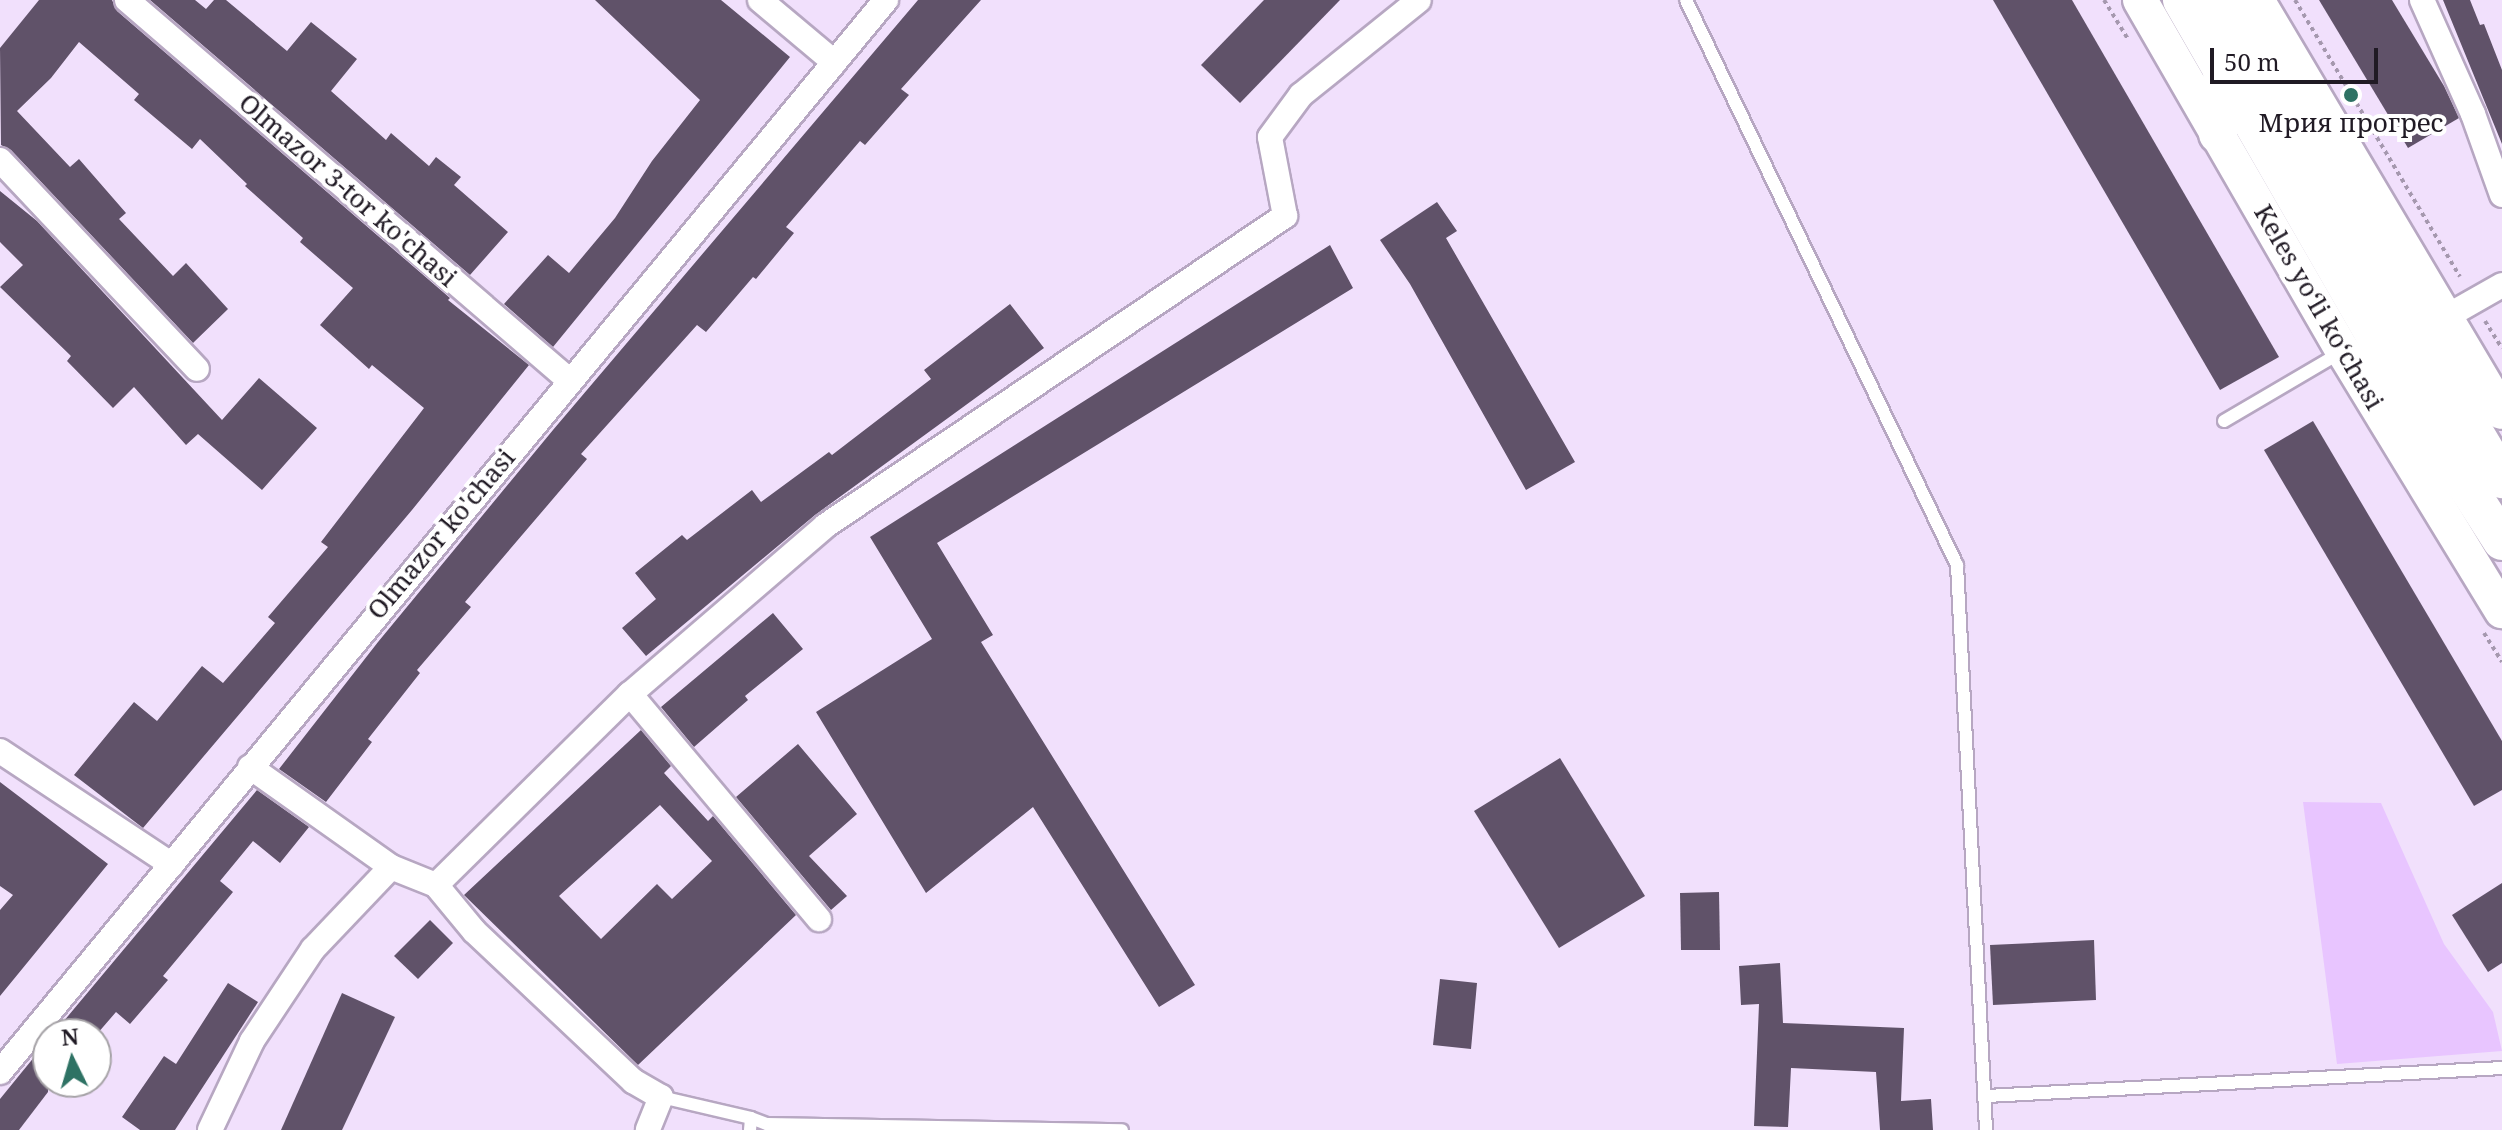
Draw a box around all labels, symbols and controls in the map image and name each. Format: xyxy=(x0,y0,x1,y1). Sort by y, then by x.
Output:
scale bar xyxy=(2214,32,2382,82)
text: 50 m xyxy=(2224,45,2280,78)
marker: Мрия прогрес xyxy=(2342,86,2360,104)
street label: Olmazor 3-tor ko'chasi xyxy=(233,87,463,293)
place label: Мрия прогрес xyxy=(2259,107,2443,139)
street label: Keles yoʻli koʻchasi xyxy=(2248,199,2390,415)
street label: Olmazor ko'chasi xyxy=(361,442,521,626)
north arrow xyxy=(32,1018,112,1098)
text: N xyxy=(60,1020,80,1052)

